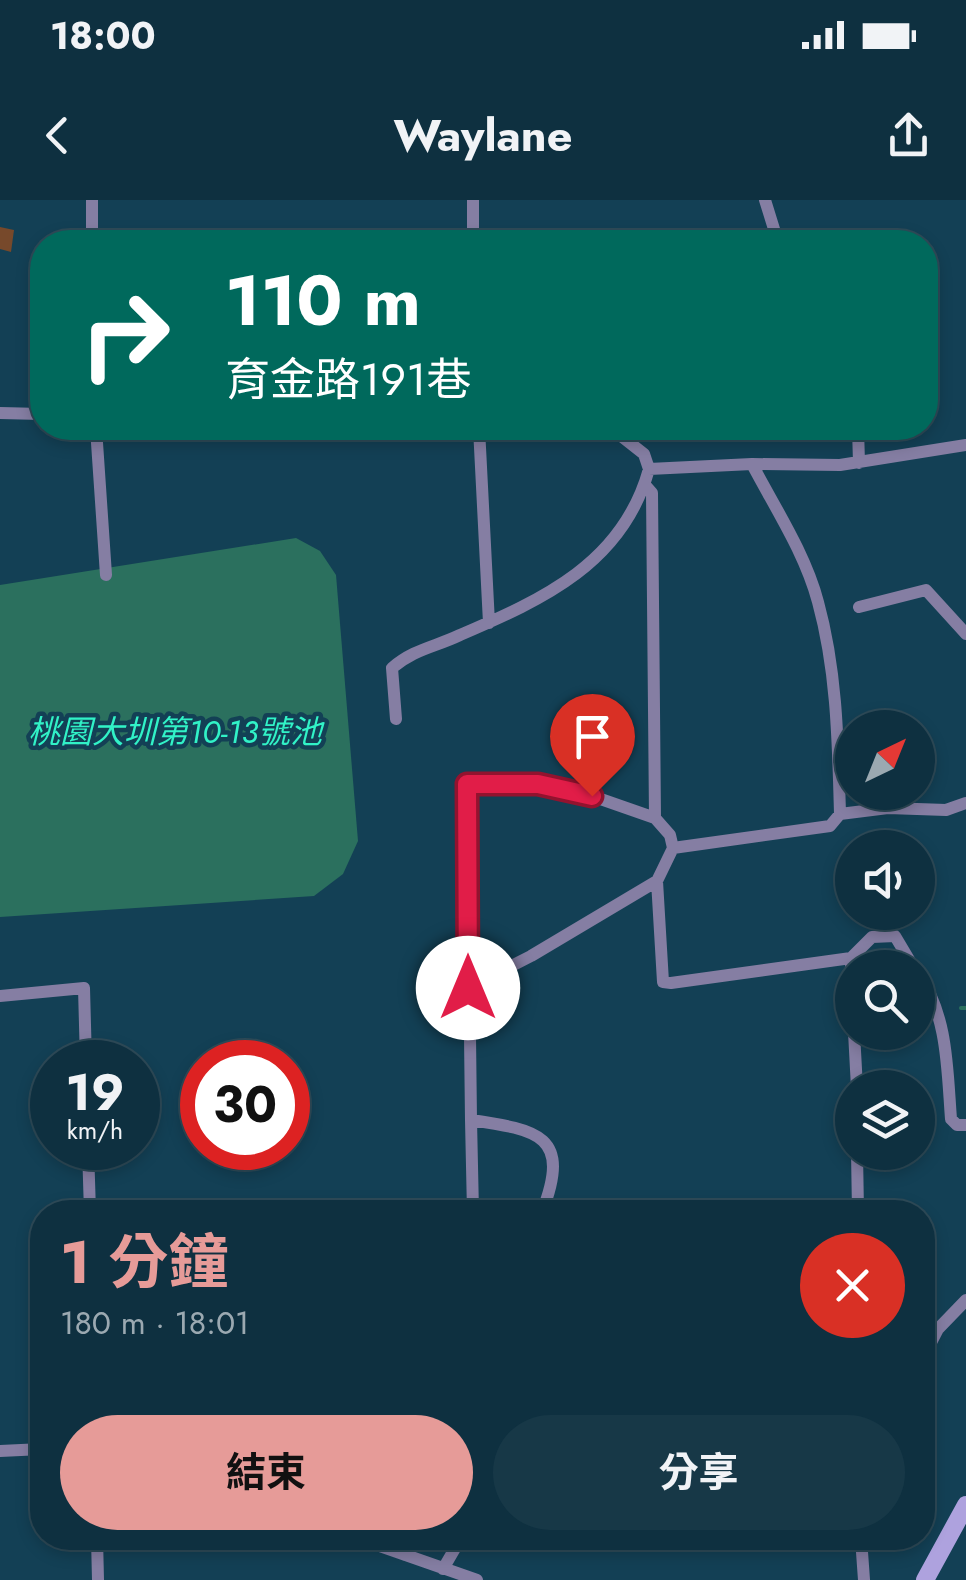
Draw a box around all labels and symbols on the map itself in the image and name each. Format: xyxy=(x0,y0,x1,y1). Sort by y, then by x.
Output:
pin xyxy=(550,694,635,797)
water label: 桃園大圳第10-13號池 xyxy=(28,709,325,755)
north arrow xyxy=(835,710,935,810)
position arrow xyxy=(416,936,520,1040)
speed limit sign: 30 xyxy=(180,1040,310,1170)

